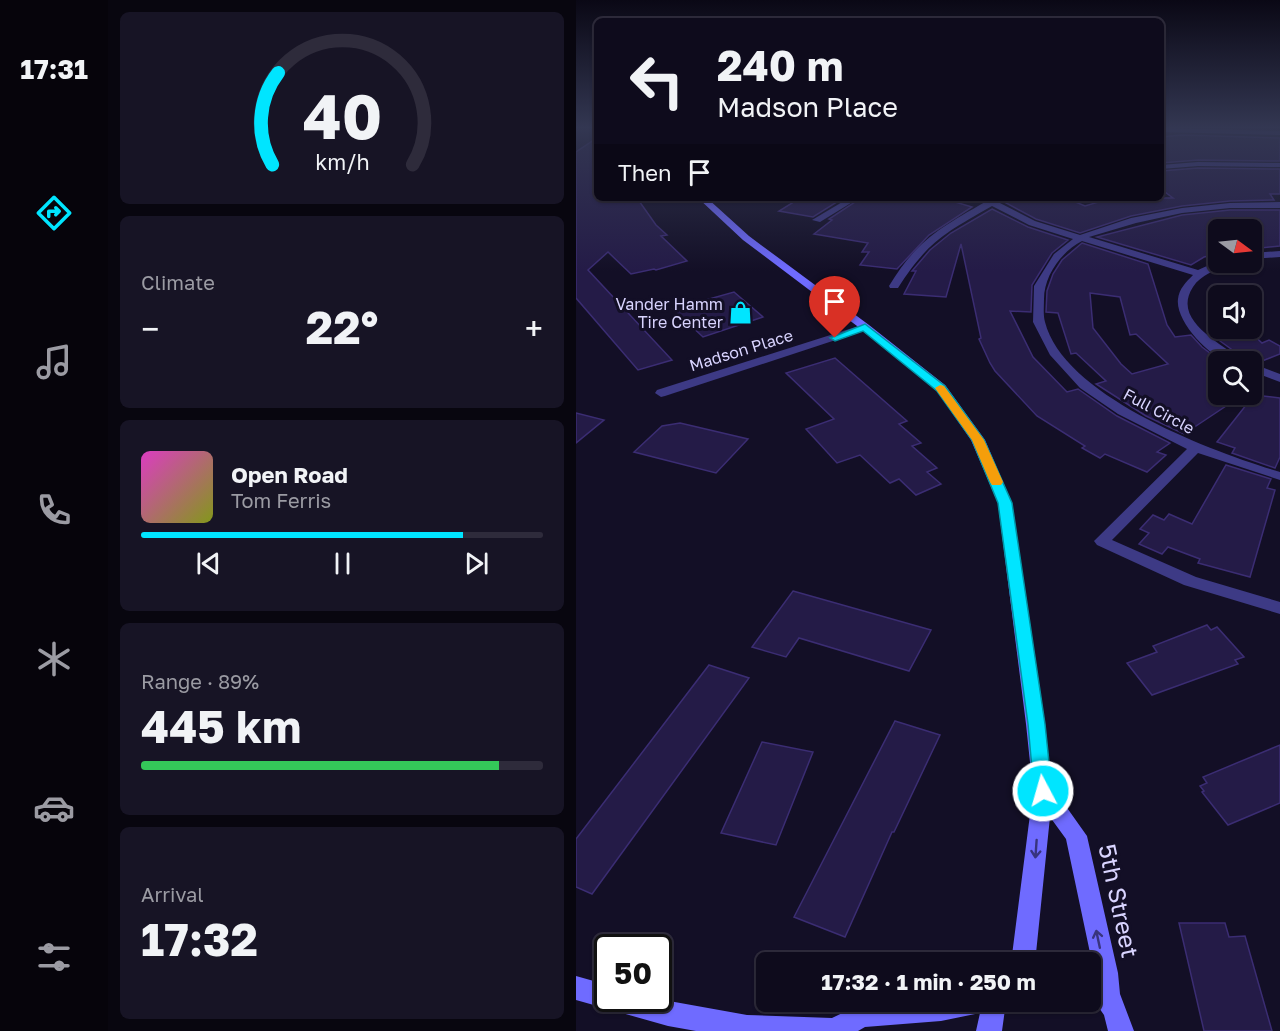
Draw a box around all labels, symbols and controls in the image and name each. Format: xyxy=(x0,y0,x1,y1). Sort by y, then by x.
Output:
text: 240 m xyxy=(717,40,843,90)
icon: left xyxy=(618,42,696,120)
text: 17:31 xyxy=(20,53,88,85)
text: 40 xyxy=(302,78,382,153)
text: Madson Place xyxy=(717,91,898,123)
text: km/h xyxy=(315,149,369,175)
icon: arrive xyxy=(683,156,716,189)
text: Then xyxy=(618,159,671,186)
icon: directions xyxy=(33,192,75,234)
north arrow xyxy=(1208,219,1262,273)
map controls xyxy=(1208,219,1262,405)
text: Climate xyxy=(141,270,215,294)
pin xyxy=(809,276,860,338)
icon: arrive xyxy=(818,285,851,318)
button: sound xyxy=(1208,285,1262,339)
place label: Vander Hamm Tire Center xyxy=(615,294,723,332)
text: 22° xyxy=(306,300,378,354)
shop icon: Vander Hamm Tire Center xyxy=(728,300,754,326)
text: − xyxy=(141,309,159,348)
text: + xyxy=(525,309,543,348)
street label: Madson Place xyxy=(687,325,795,375)
icon: music xyxy=(33,341,75,383)
button: search xyxy=(1208,351,1262,405)
street label: Full Circle xyxy=(1120,384,1198,438)
text: Open Road xyxy=(231,461,348,488)
text: Tom Ferris xyxy=(231,488,331,512)
icon: phone xyxy=(33,489,75,531)
icon: previous xyxy=(192,547,225,580)
icon: pause xyxy=(326,547,359,580)
icon: next xyxy=(460,547,493,580)
icon: climate xyxy=(33,638,75,680)
text: Range · 89% xyxy=(141,669,259,693)
text: 445 km xyxy=(141,699,301,753)
position arrow xyxy=(1011,759,1075,823)
icon: car xyxy=(33,787,75,829)
one-way arrow xyxy=(1030,839,1041,859)
street label: 5th Street xyxy=(1093,841,1146,960)
text: Arrival xyxy=(141,882,204,906)
text: 17:32 xyxy=(141,912,258,966)
one-way arrow xyxy=(1092,930,1104,949)
speed limit sign: 50 xyxy=(594,934,672,1012)
icon: filters xyxy=(33,936,75,978)
text: 17:32 · 1 min · 250 m xyxy=(821,968,1036,995)

